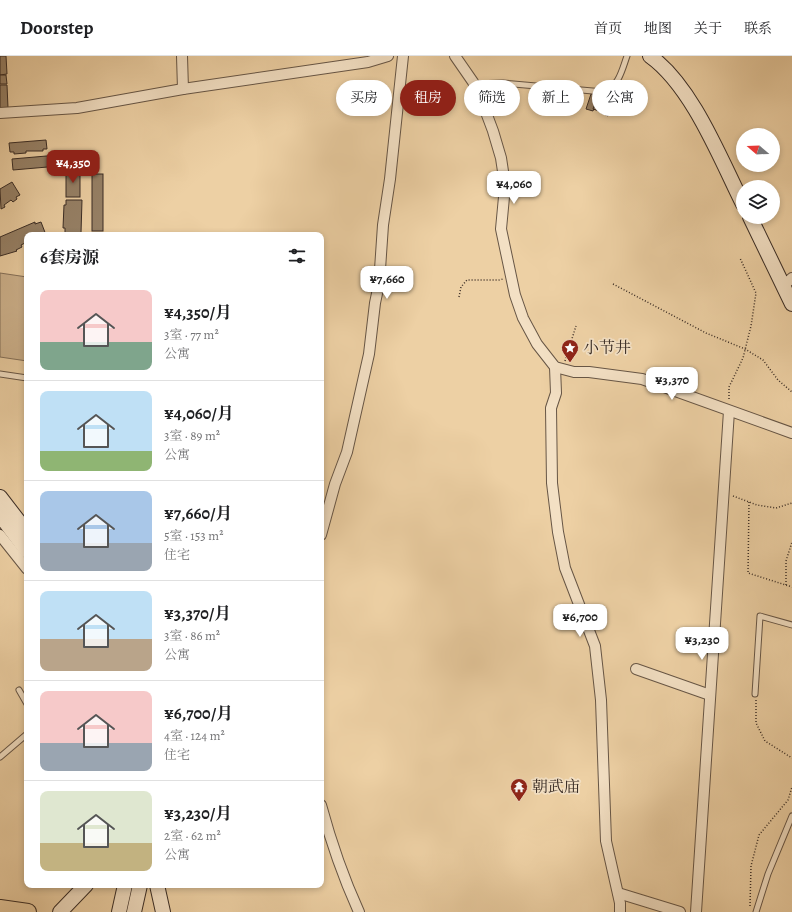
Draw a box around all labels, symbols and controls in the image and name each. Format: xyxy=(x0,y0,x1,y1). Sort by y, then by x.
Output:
text: Doorstep xyxy=(20,15,94,41)
text: 首页 xyxy=(594,19,622,38)
text: 地图 xyxy=(644,19,672,38)
text: 关于 xyxy=(694,19,722,38)
text: 联系 xyxy=(744,19,772,38)
chip: 买房 xyxy=(336,80,392,116)
chip: 租房 xyxy=(400,80,456,116)
chip: 筛选 xyxy=(464,80,520,116)
chip: 新上 xyxy=(528,80,584,116)
chip: 公寓 xyxy=(592,80,648,116)
north arrow xyxy=(736,128,780,172)
map controls xyxy=(736,128,780,224)
pin: ¥4,350 xyxy=(40,150,106,184)
text: ¥4,350 xyxy=(56,154,90,171)
pin: ¥4,060 xyxy=(481,171,547,205)
text: ¥4,060 xyxy=(496,175,532,192)
button: layers xyxy=(736,180,780,224)
icon: filters xyxy=(286,245,308,267)
text: 6套房源 xyxy=(40,246,99,269)
pin: ¥7,660 xyxy=(354,266,420,300)
text: ¥7,660 xyxy=(369,270,405,287)
text: ¥4,350/月 xyxy=(164,301,232,324)
icon: home xyxy=(72,306,120,354)
text: 3室 · 77 m² xyxy=(164,326,219,343)
place label: 小节井 xyxy=(583,337,631,359)
place icon: 小节井 xyxy=(560,338,580,363)
text: 公寓 xyxy=(164,345,190,362)
pin: ¥3,370 xyxy=(639,367,705,401)
text: ¥3,370 xyxy=(655,371,689,388)
text: ¥4,060/月 xyxy=(164,402,234,425)
icon: home xyxy=(72,407,120,455)
text: 3室 · 89 m² xyxy=(164,427,220,444)
text: 公寓 xyxy=(164,446,190,463)
text: ¥7,660/月 xyxy=(164,502,233,525)
icon: home xyxy=(72,507,120,555)
text: 5室 · 153 m² xyxy=(164,527,223,544)
text: 住宅 xyxy=(164,546,190,563)
text: ¥3,370/月 xyxy=(164,602,231,625)
pin: ¥6,700 xyxy=(547,604,613,638)
icon: home xyxy=(72,607,120,655)
text: ¥6,700 xyxy=(562,608,598,625)
text: 3室 · 86 m² xyxy=(164,627,220,644)
pin: ¥3,230 xyxy=(669,627,735,661)
text: ¥3,230 xyxy=(685,631,719,648)
text: 公寓 xyxy=(164,646,190,663)
text: ¥6,700/月 xyxy=(164,702,233,725)
icon: home xyxy=(72,707,120,755)
text: 4室 · 124 m² xyxy=(164,727,225,744)
text: 住宅 xyxy=(164,746,190,763)
place label: 朝武庙 xyxy=(532,776,580,798)
temple icon: 朝武庙 xyxy=(509,777,529,802)
text: ¥3,230/月 xyxy=(164,802,232,825)
icon: home xyxy=(72,807,120,855)
text: 2室 · 62 m² xyxy=(164,827,221,844)
text: 公寓 xyxy=(164,846,190,863)

